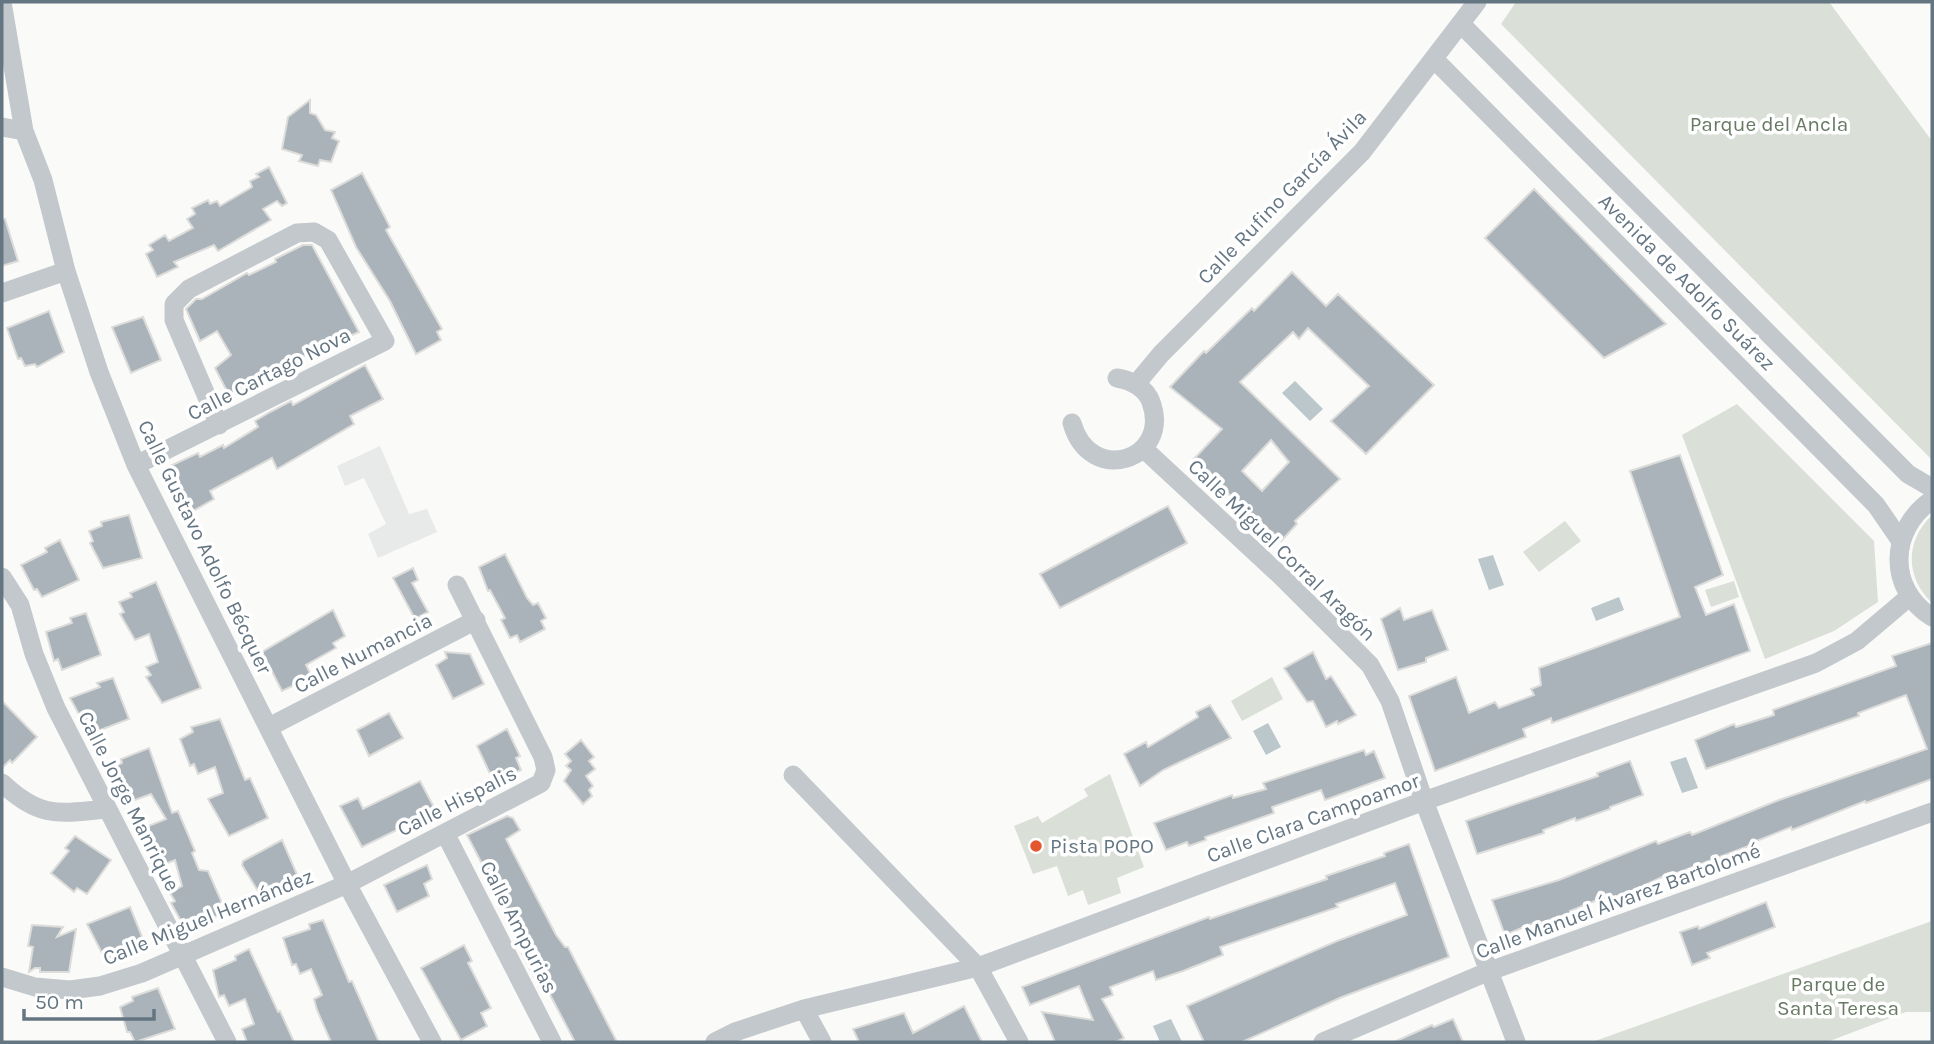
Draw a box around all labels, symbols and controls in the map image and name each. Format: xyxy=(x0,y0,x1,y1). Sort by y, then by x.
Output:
street label: Calle Rufino García Ávila xyxy=(1193,105,1371,289)
park label: Parque del Ancla xyxy=(1690,112,1848,136)
street label: Avenida de Adolfo Suárez xyxy=(1594,189,1780,375)
street label: Calle Cartago Nova xyxy=(183,323,355,425)
street label: Calle Gustavo Adolfo Bécquer xyxy=(133,416,277,678)
street label: Calle Miguel Corral Aragón xyxy=(1183,454,1381,646)
street label: Calle Numancia xyxy=(290,608,436,698)
street label: Calle Jorge Manrique xyxy=(73,707,185,895)
street label: Calle Hispalis xyxy=(393,761,521,841)
street label: Calle Clara Campoamor xyxy=(1203,768,1423,868)
place label: Pista POPO xyxy=(1050,834,1154,858)
marker: Pista POPO xyxy=(1028,838,1044,854)
street label: Calle Manuel Álvarez Bartolomé xyxy=(1472,838,1764,964)
street label: Calle Ampurias xyxy=(475,857,563,997)
street label: Calle Miguel Hernández xyxy=(99,864,317,970)
park label: Parque de Santa Teresa xyxy=(1777,972,1899,1020)
scale bar xyxy=(24,978,154,1022)
text: 50 m xyxy=(35,990,84,1014)

